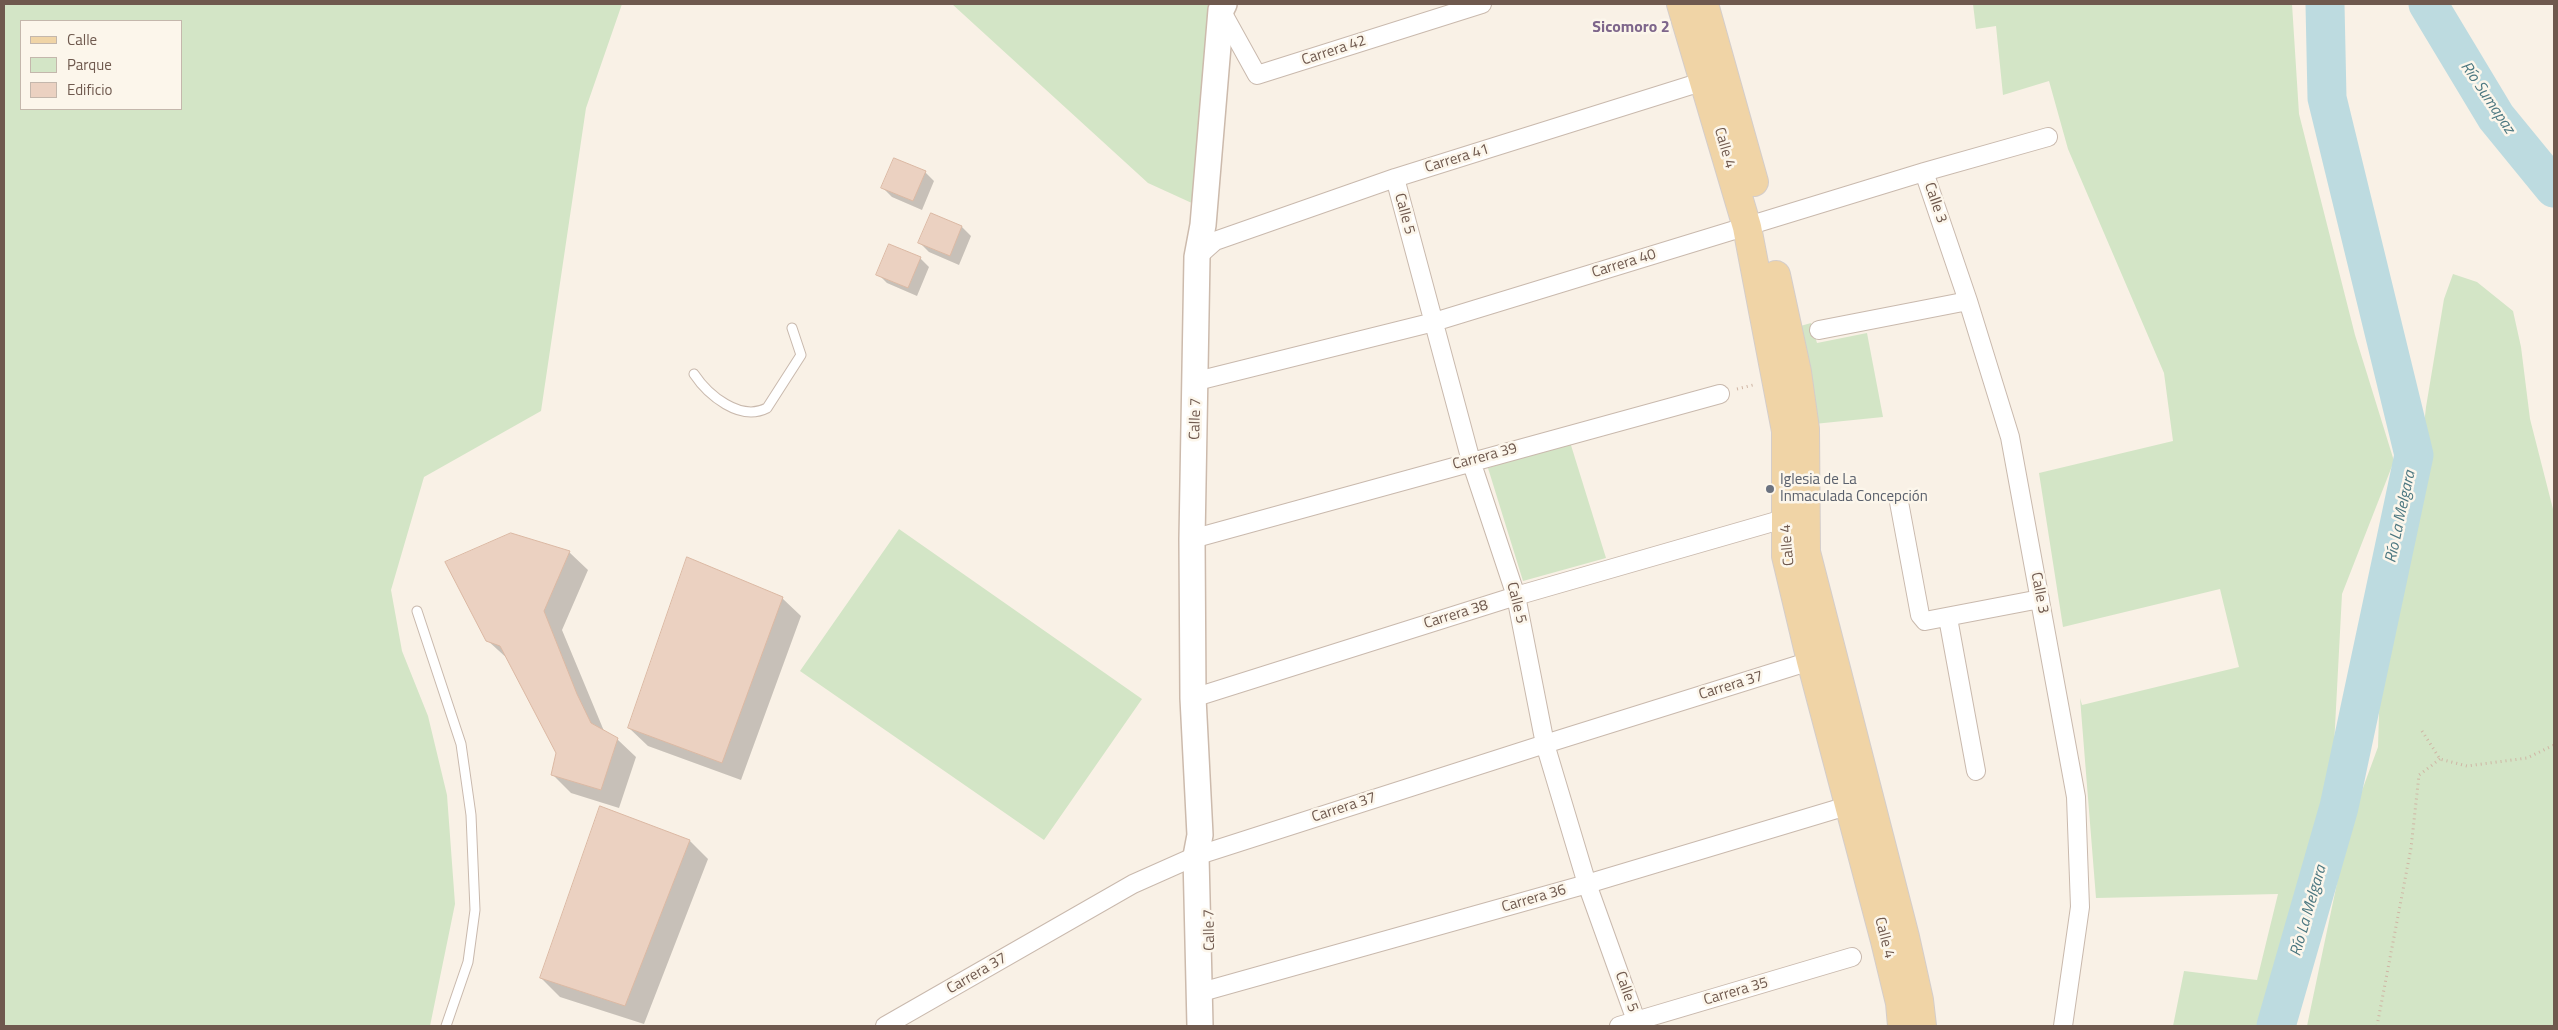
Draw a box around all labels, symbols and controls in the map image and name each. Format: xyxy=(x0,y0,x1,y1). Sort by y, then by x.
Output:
district label: Sicomoro 2 xyxy=(1592,18,1670,38)
legend xyxy=(20,20,182,110)
text: Calle xyxy=(67,28,97,51)
street label: Carrera 42 xyxy=(1300,32,1368,70)
text: Parque xyxy=(67,53,112,76)
water label: Río Sumapaz xyxy=(2456,58,2518,138)
text: Edificio xyxy=(67,78,112,101)
street label: Calle 4 xyxy=(1710,125,1738,171)
street label: Carrera 41 xyxy=(1423,141,1491,177)
street label: Calle 3 xyxy=(1920,180,1950,226)
street label: Calle 5 xyxy=(1390,191,1418,237)
street label: Carrera 40 xyxy=(1590,246,1658,282)
street label: Calle 7 xyxy=(1186,398,1206,440)
street label: Carrera 39 xyxy=(1451,440,1519,474)
water label: Río La Melgara xyxy=(2382,469,2420,565)
place label: Iglesia de La Inmaculada Concepción xyxy=(1780,471,1928,506)
marker: Iglesia de La Inmaculada Concepción xyxy=(1764,483,1776,495)
street label: Calle 4 xyxy=(1777,523,1799,567)
street label: Calle 3 xyxy=(2026,571,2052,615)
street label: Calle 5 xyxy=(1502,581,1530,625)
street label: Carrera 38 xyxy=(1422,597,1490,633)
street label: Carrera 37 xyxy=(1697,668,1765,704)
street label: Carrera 37 xyxy=(1310,789,1378,827)
water label: Río La Melgara xyxy=(2287,863,2331,959)
street label: Carrera 36 xyxy=(1500,881,1568,917)
street label: Calle 7 xyxy=(1201,909,1219,951)
street label: Calle 4 xyxy=(1870,916,1898,960)
street label: Carrera 37 xyxy=(944,950,1010,998)
street label: Calle 5 xyxy=(1610,969,1642,1015)
street label: Carrera 35 xyxy=(1702,974,1770,1010)

